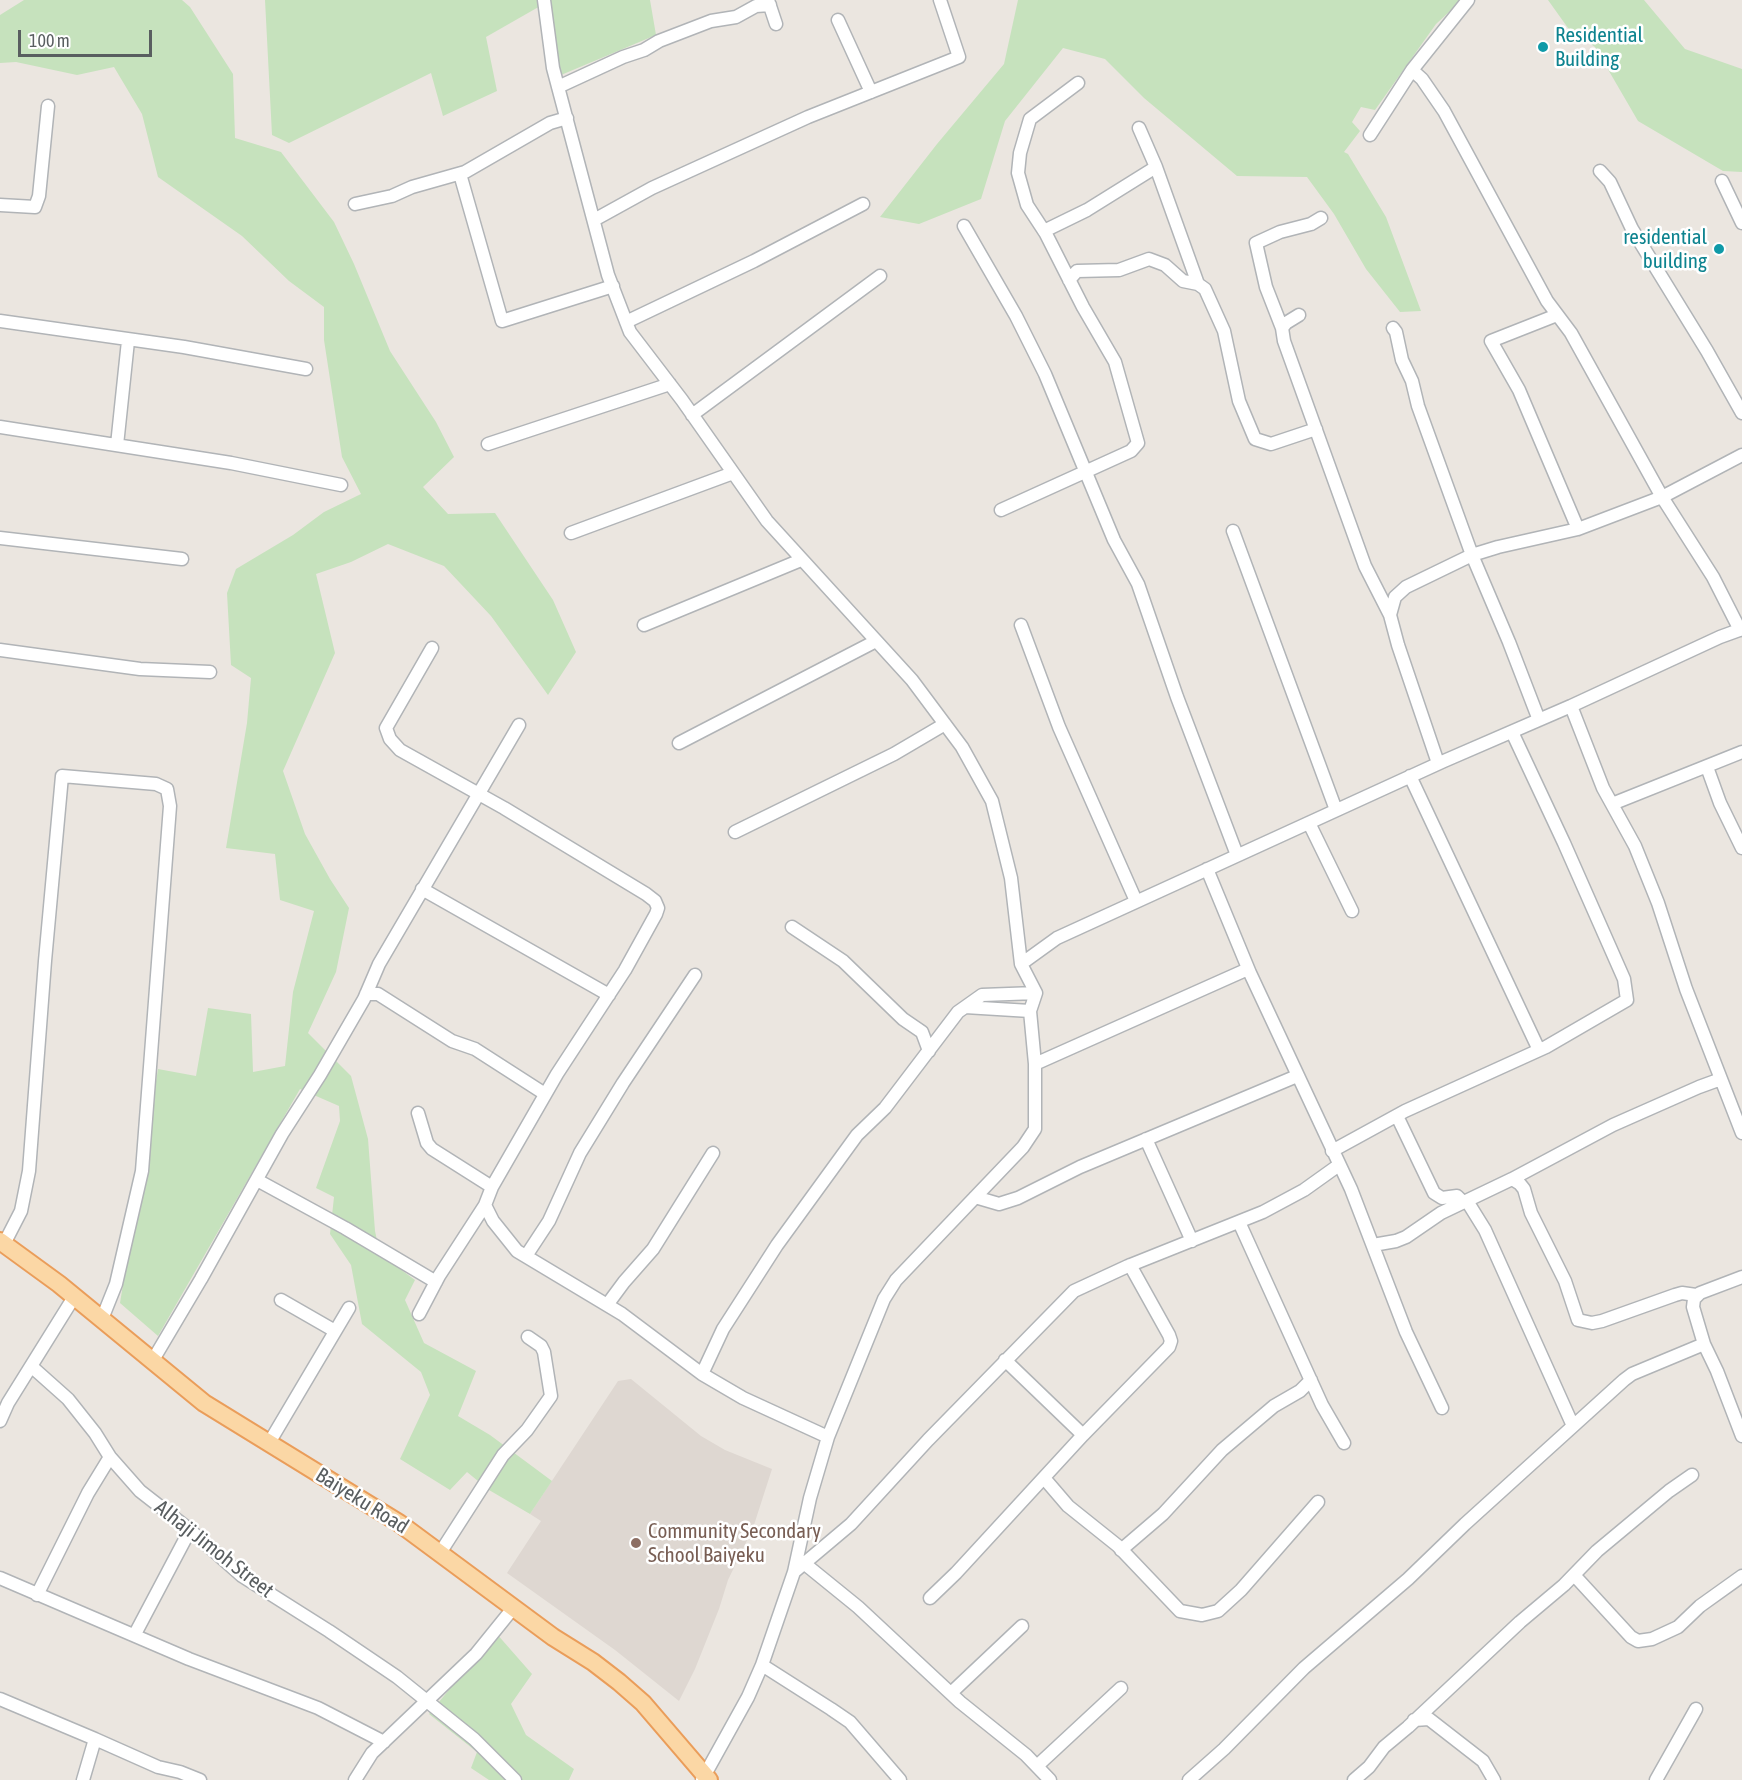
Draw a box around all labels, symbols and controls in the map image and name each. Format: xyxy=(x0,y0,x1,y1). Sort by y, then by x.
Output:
scale bar xyxy=(21,18,154,56)
place label: Residential Building xyxy=(1555,22,1643,72)
text: 100 m xyxy=(29,30,70,51)
marker: Residential Building xyxy=(1536,40,1550,54)
place label: residential building xyxy=(1623,224,1707,274)
marker: residential building xyxy=(1712,242,1726,256)
street label: Baiyeku Road xyxy=(311,1463,413,1539)
street label: Alhaji Jimoh Street xyxy=(149,1495,279,1603)
place label: Community Secondary School Baiyeku xyxy=(648,1518,821,1568)
marker: Community Secondary School Baiyeku xyxy=(629,1536,643,1550)

